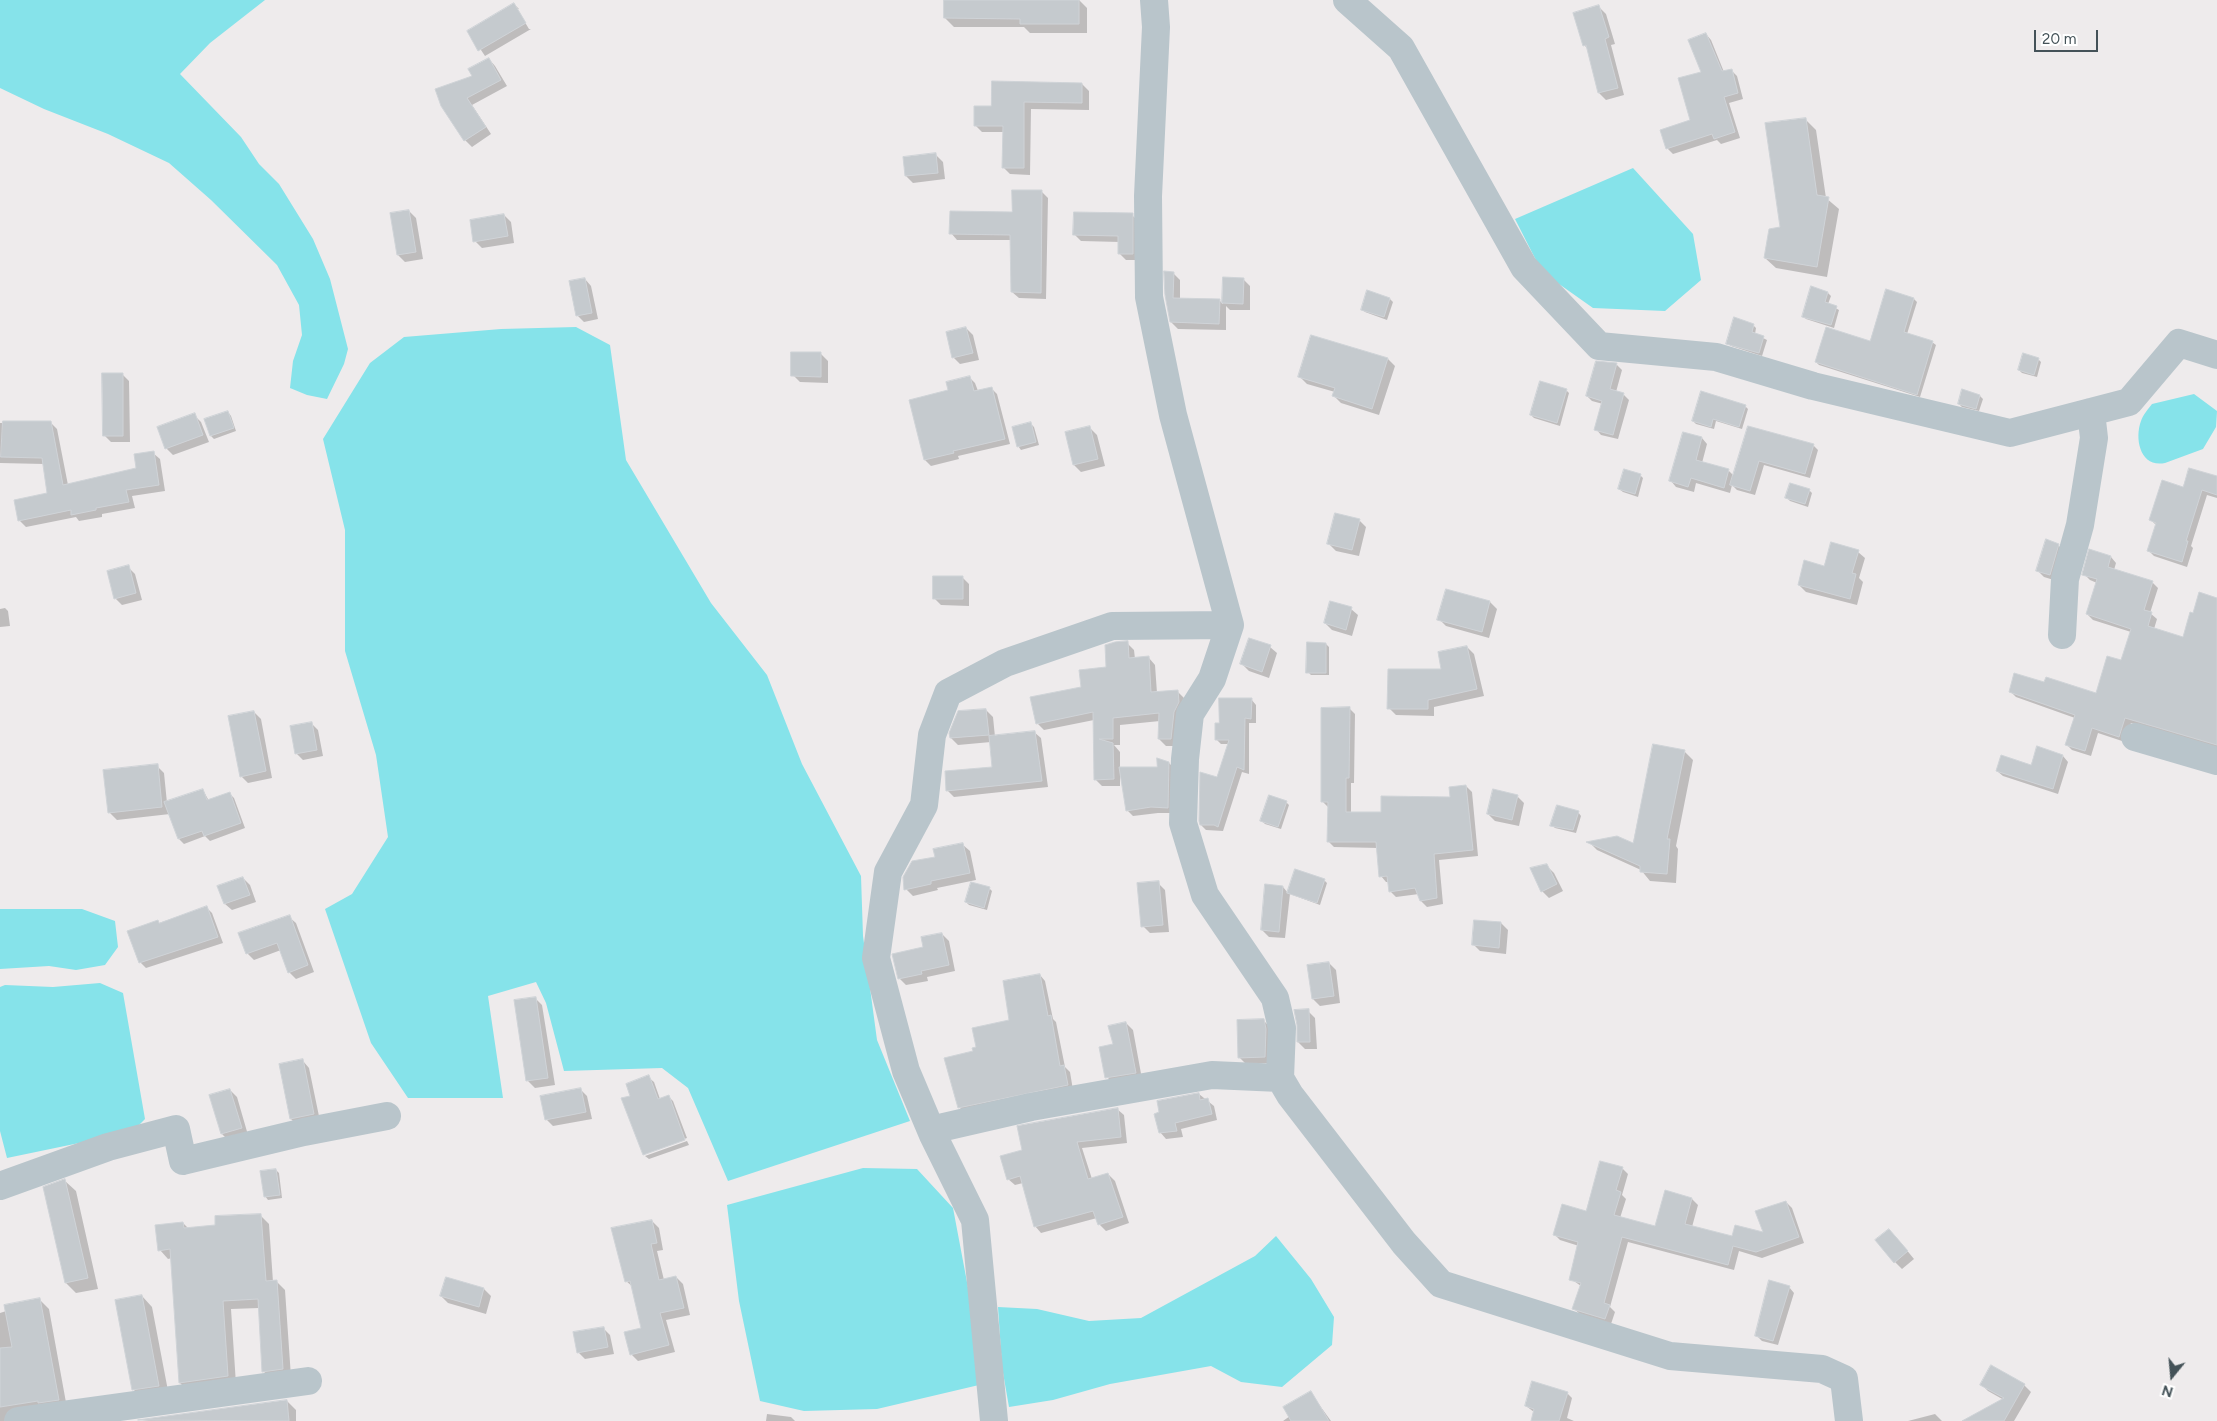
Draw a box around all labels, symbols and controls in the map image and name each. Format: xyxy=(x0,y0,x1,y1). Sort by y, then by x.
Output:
scale bar xyxy=(2037,20,2101,52)
text: 20 m xyxy=(2042,30,2076,48)
north arrow xyxy=(2147,1351,2197,1401)
text: N xyxy=(2160,1381,2175,1401)

